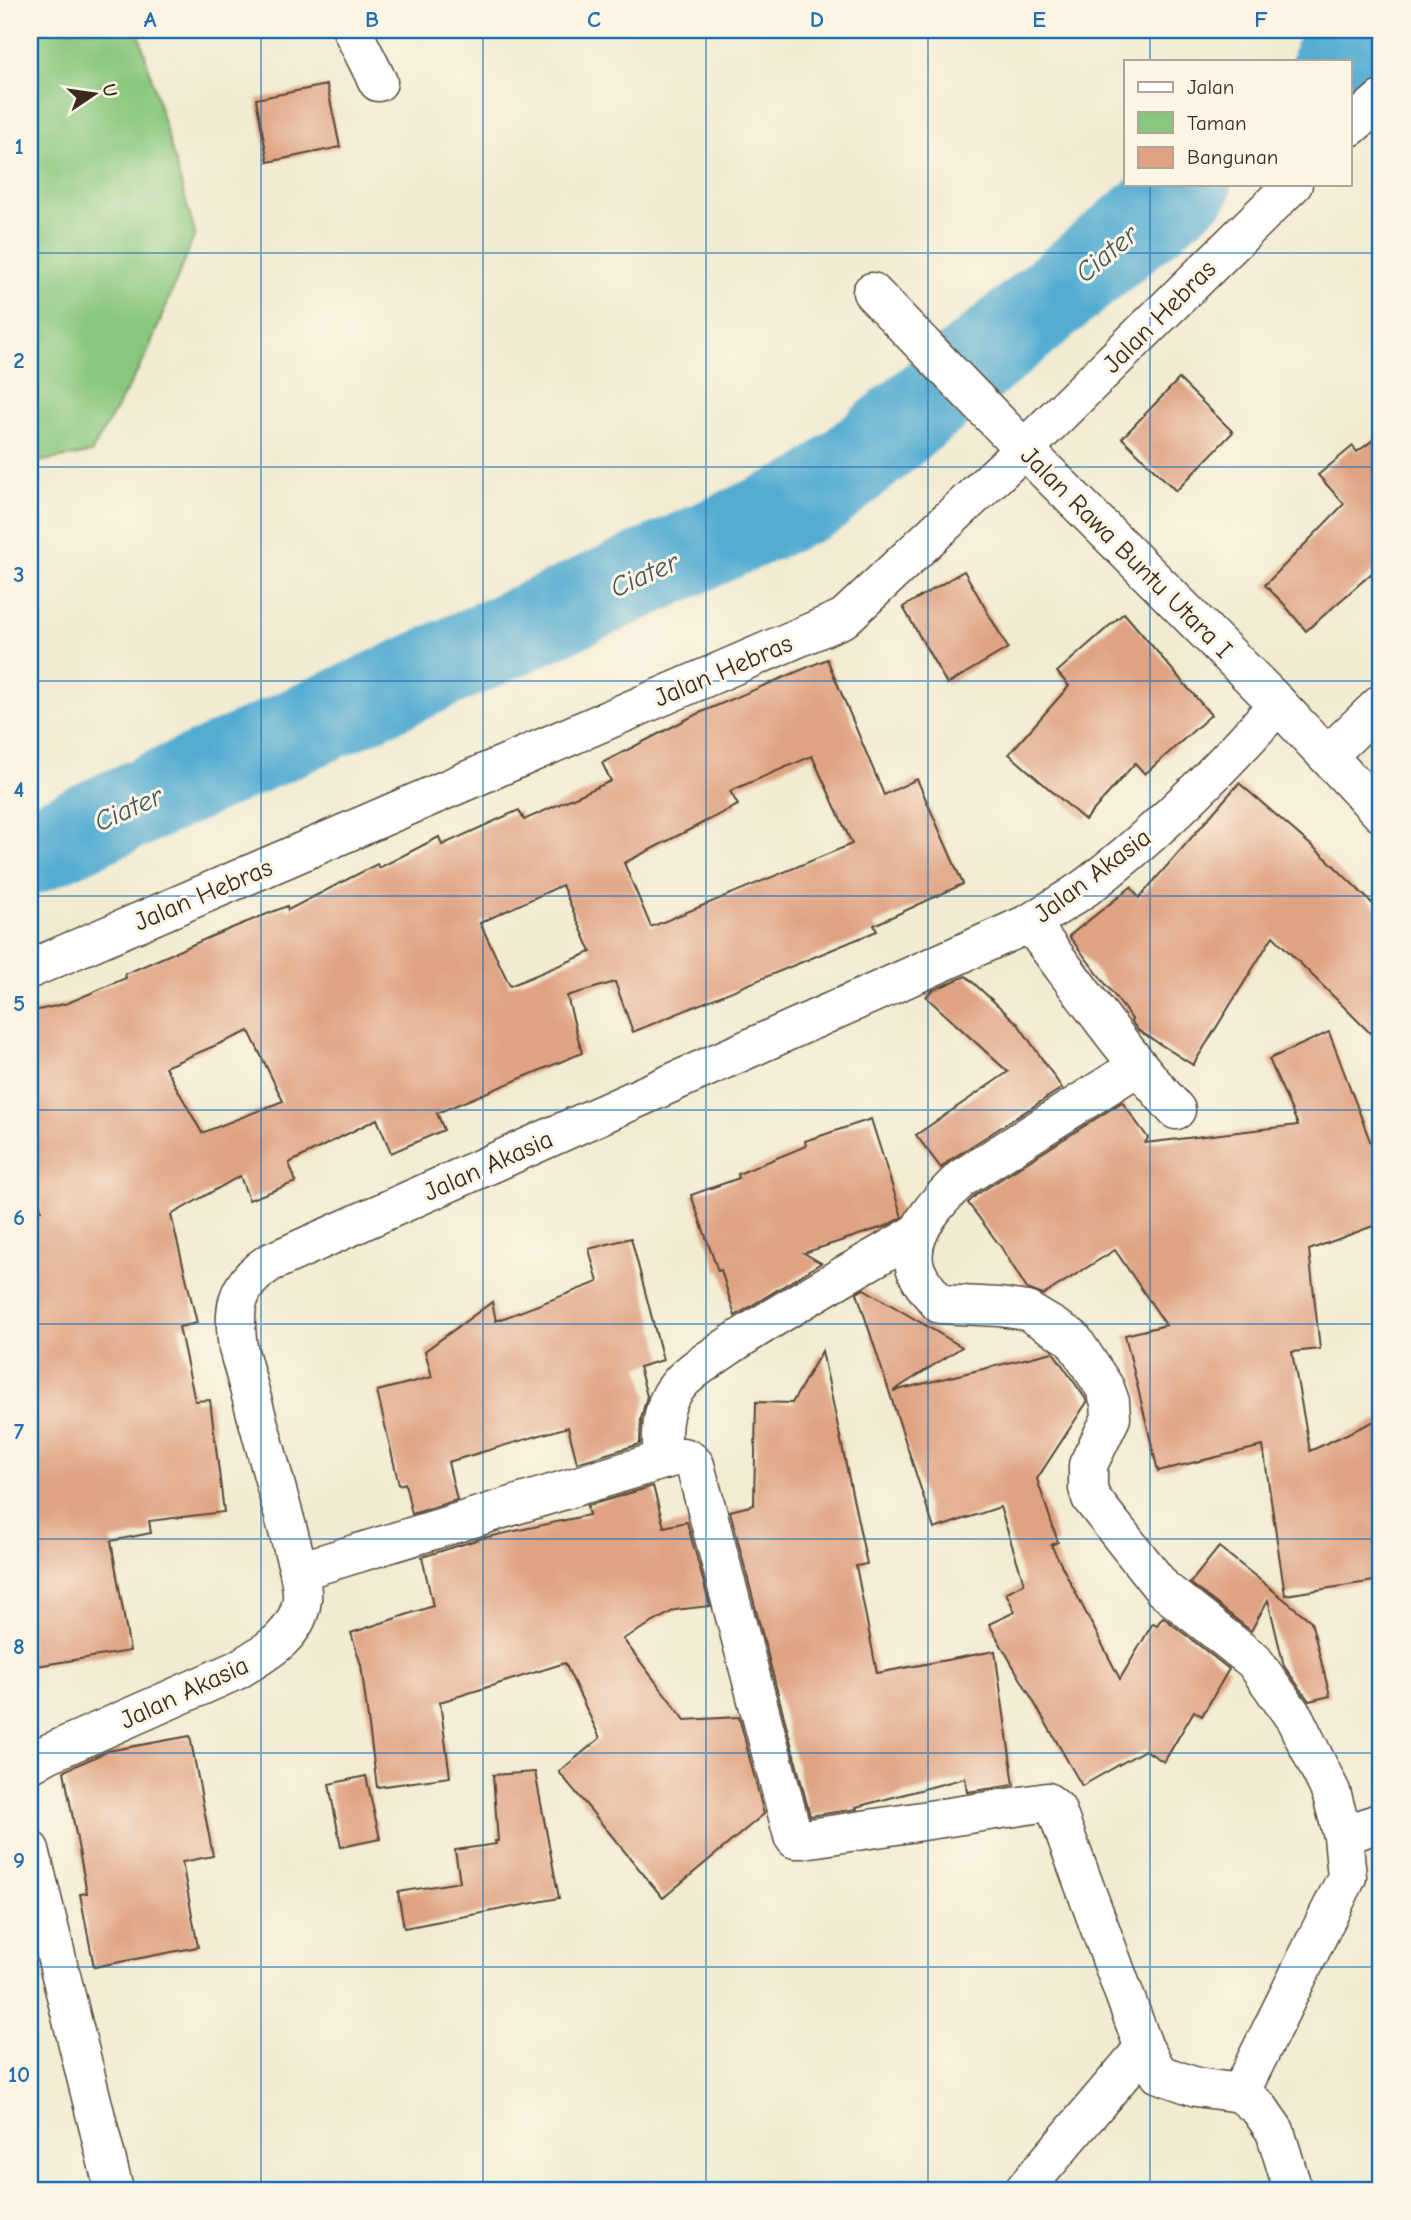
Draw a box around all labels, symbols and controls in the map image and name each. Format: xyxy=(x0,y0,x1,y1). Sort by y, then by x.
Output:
text: A xyxy=(144,6,157,33)
text: B xyxy=(365,6,379,33)
text: C xyxy=(587,6,601,33)
text: D xyxy=(810,6,824,33)
text: E xyxy=(1032,6,1046,33)
text: F xyxy=(1254,6,1268,33)
north arrow xyxy=(60,60,130,130)
legend xyxy=(1124,60,1352,186)
text: Jalan xyxy=(1187,75,1234,99)
text: U xyxy=(97,82,122,99)
text: Taman xyxy=(1187,111,1247,135)
text: 1 xyxy=(14,133,24,160)
text: Bangunan xyxy=(1187,145,1278,169)
water label: Ciater xyxy=(1069,217,1146,289)
street label: Jalan Hebras xyxy=(1097,254,1222,379)
text: 2 xyxy=(13,347,25,374)
street label: Jalan Rawa Buntu Utara I xyxy=(1014,441,1238,665)
water label: Ciater xyxy=(605,545,685,604)
text: 3 xyxy=(13,561,25,588)
street label: Jalan Hebras xyxy=(650,628,797,713)
text: 4 xyxy=(14,776,25,803)
water label: Ciater xyxy=(89,779,169,838)
street label: Jalan Akasia xyxy=(1028,822,1157,929)
street label: Jalan Hebras xyxy=(130,852,277,937)
text: 5 xyxy=(13,990,25,1017)
street label: Jalan Akasia xyxy=(419,1124,558,1208)
text: 6 xyxy=(13,1204,25,1231)
text: 7 xyxy=(14,1418,25,1445)
text: 8 xyxy=(13,1633,25,1660)
street label: Jalan Akasia xyxy=(115,1650,253,1736)
text: 9 xyxy=(13,1847,25,1874)
text: 10 xyxy=(8,2061,30,2088)

